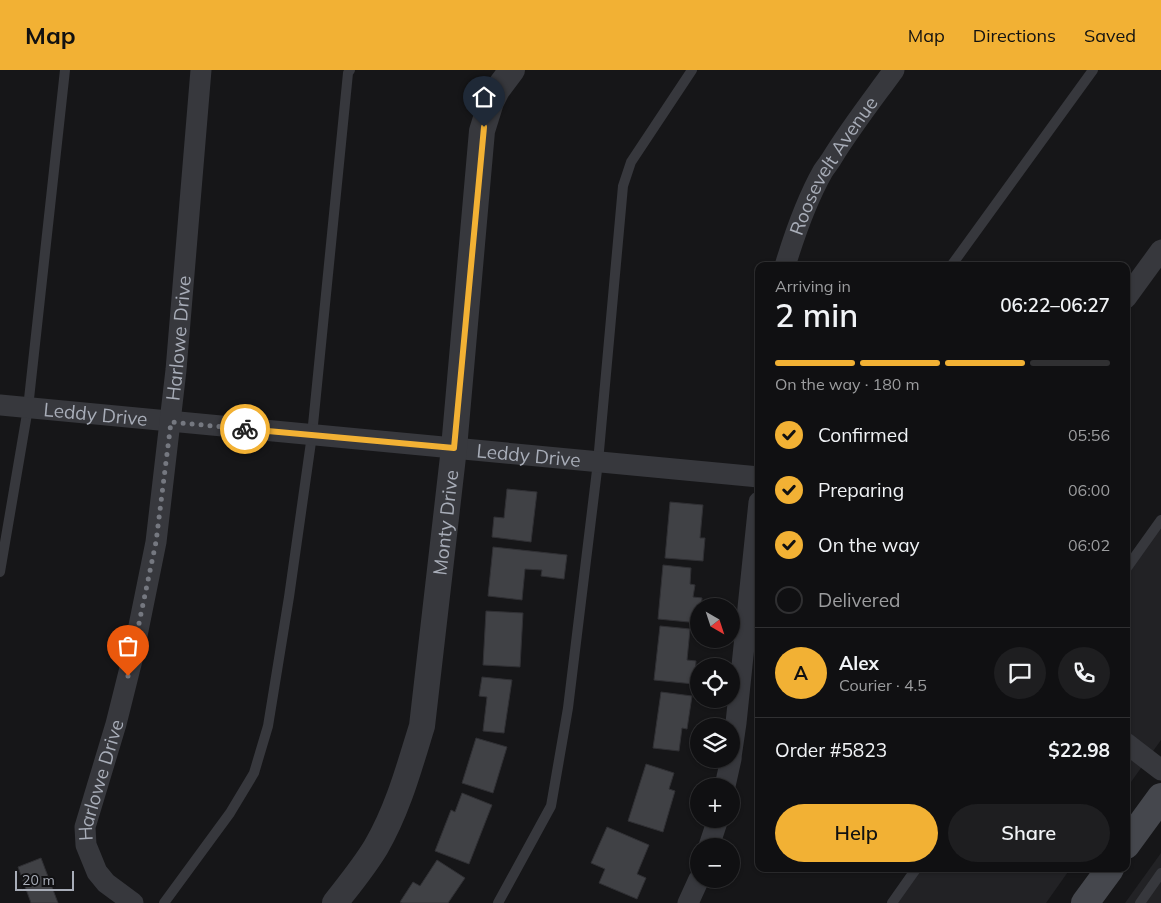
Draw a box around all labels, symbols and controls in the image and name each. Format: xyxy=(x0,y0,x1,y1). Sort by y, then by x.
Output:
text: Map xyxy=(25,20,76,50)
text: Map xyxy=(908,24,945,47)
text: Directions xyxy=(973,24,1056,47)
text: Saved xyxy=(1084,24,1136,47)
pin xyxy=(463,76,505,127)
icon: home xyxy=(470,83,498,111)
street label: Roosevelt Avenue xyxy=(784,92,883,238)
street label: Harlowe Drive xyxy=(161,275,196,402)
text: Arriving in xyxy=(775,276,851,296)
text: 06:22–06:27 xyxy=(1000,293,1110,317)
text: 2 min xyxy=(775,295,858,335)
text: On the way · 180 m xyxy=(775,374,920,394)
street label: Leddy Drive xyxy=(42,397,149,431)
courier xyxy=(220,404,270,454)
icon: bike xyxy=(231,415,259,443)
icon: check xyxy=(775,421,803,449)
text: Confirmed xyxy=(818,423,909,447)
text: 05:56 xyxy=(1068,425,1110,445)
street label: Leddy Drive xyxy=(476,438,582,472)
street label: Monty Drive xyxy=(427,468,463,577)
icon: check xyxy=(775,476,803,504)
text: Preparing xyxy=(818,478,904,502)
text: 06:00 xyxy=(1068,480,1110,500)
icon: check xyxy=(775,531,803,559)
text: On the way xyxy=(818,533,920,557)
text: 06:02 xyxy=(1068,535,1110,555)
text: Delivered xyxy=(818,588,900,612)
north arrow xyxy=(690,598,740,648)
map controls xyxy=(690,598,740,888)
pin xyxy=(107,625,149,676)
icon: bag xyxy=(114,632,142,660)
button: chat xyxy=(994,647,1046,699)
button: phone xyxy=(1058,647,1110,699)
text: Alex xyxy=(839,651,879,675)
button: locate xyxy=(690,658,740,708)
text: A xyxy=(794,661,808,685)
text: Courier · 4.5 xyxy=(839,675,927,695)
street label: Harlowe Drive xyxy=(73,716,129,842)
button: layers xyxy=(690,718,740,768)
text: Order #5823 xyxy=(775,738,887,762)
text: $22.98 xyxy=(1048,738,1110,762)
button: + xyxy=(690,778,740,828)
button: Help xyxy=(775,804,938,862)
button: Share xyxy=(948,804,1110,862)
button: − xyxy=(690,838,740,888)
scale bar xyxy=(15,868,74,891)
text: 20 m xyxy=(22,871,55,889)

